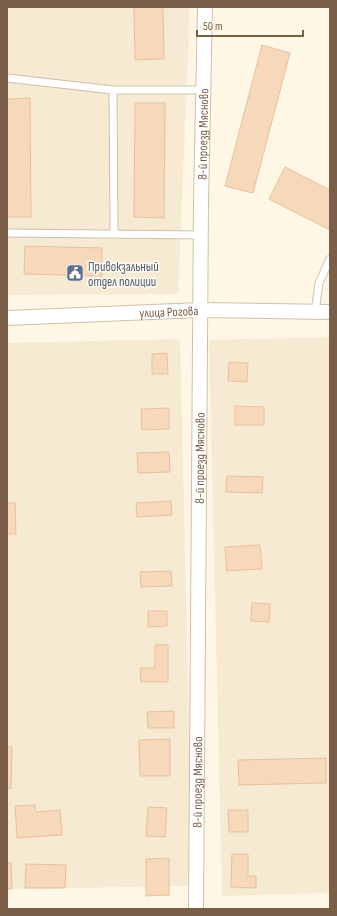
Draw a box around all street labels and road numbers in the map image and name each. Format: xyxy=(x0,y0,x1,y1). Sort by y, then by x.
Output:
street label: 8-й проезд Мясново xyxy=(194,88,212,180)
street label: улица Рогова xyxy=(139,303,199,322)
street label: 8-й проезд Мясново xyxy=(192,412,209,504)
street label: 8-й проезд Мясново xyxy=(190,736,206,828)

